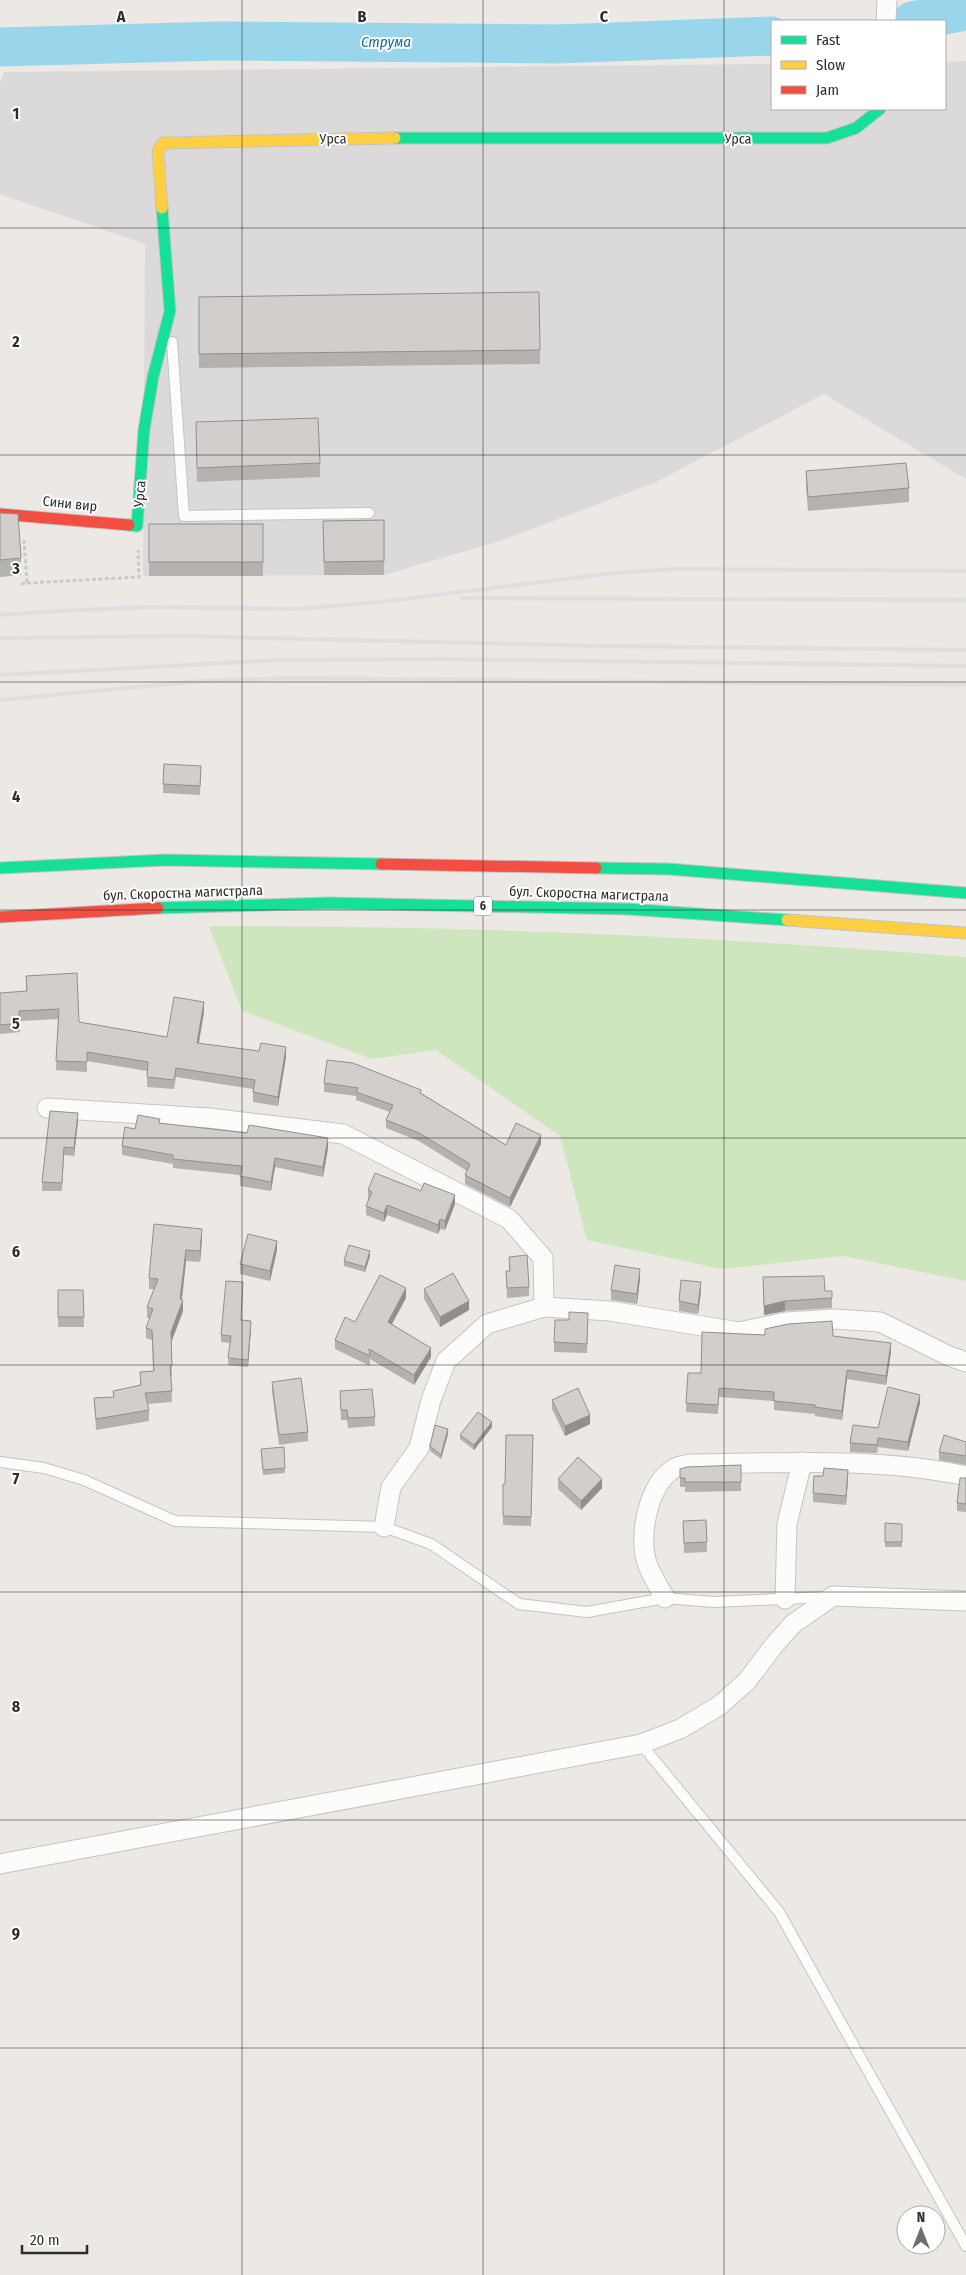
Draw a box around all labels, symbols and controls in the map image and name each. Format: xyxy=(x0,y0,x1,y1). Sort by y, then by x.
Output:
text: A xyxy=(116,7,126,26)
text: B xyxy=(358,7,367,26)
text: C xyxy=(600,7,609,26)
legend xyxy=(771,20,946,110)
text: Fast xyxy=(816,31,840,49)
water label: Струма xyxy=(361,33,411,51)
text: Slow xyxy=(816,56,845,74)
text: Jam xyxy=(816,81,839,99)
text: 1 xyxy=(13,104,19,123)
street label: Урса xyxy=(318,130,347,148)
street label: Урса xyxy=(723,130,752,148)
text: 2 xyxy=(11,332,20,351)
street label: Урса xyxy=(130,480,150,509)
street label: Сини вир xyxy=(42,493,98,515)
text: 3 xyxy=(11,559,20,578)
text: 4 xyxy=(12,787,20,806)
street label: бул. Скоростна магистрала xyxy=(103,882,263,904)
street label: бул. Скоростна магистрала xyxy=(509,883,669,905)
road number: 6 xyxy=(474,896,492,916)
text: 5 xyxy=(12,1014,20,1033)
text: 6 xyxy=(12,1242,20,1261)
text: 7 xyxy=(13,1469,20,1488)
text: 8 xyxy=(12,1697,21,1716)
text: 9 xyxy=(12,1924,20,1943)
north arrow xyxy=(896,2205,946,2255)
text: N xyxy=(917,2209,925,2226)
scale bar xyxy=(22,2222,88,2254)
text: 20 m xyxy=(30,2231,60,2249)

